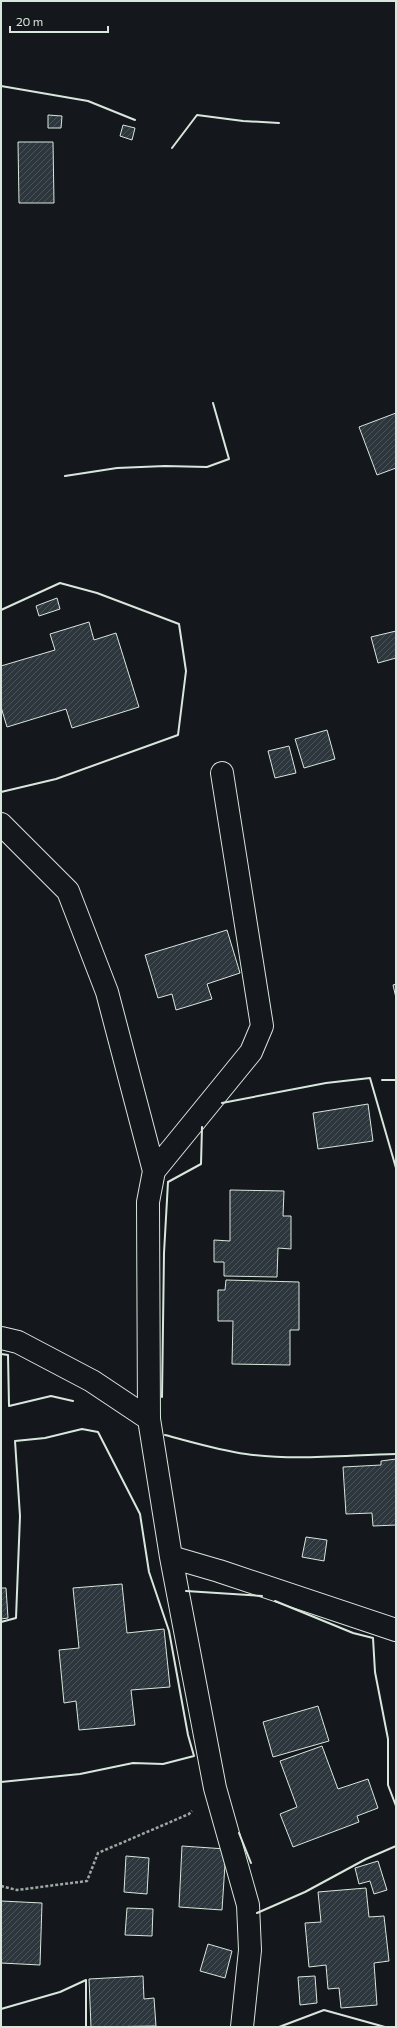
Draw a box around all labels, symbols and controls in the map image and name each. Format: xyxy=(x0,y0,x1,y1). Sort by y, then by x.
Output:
scale bar xyxy=(10,8,108,34)
text: 20 m xyxy=(16,14,43,28)

